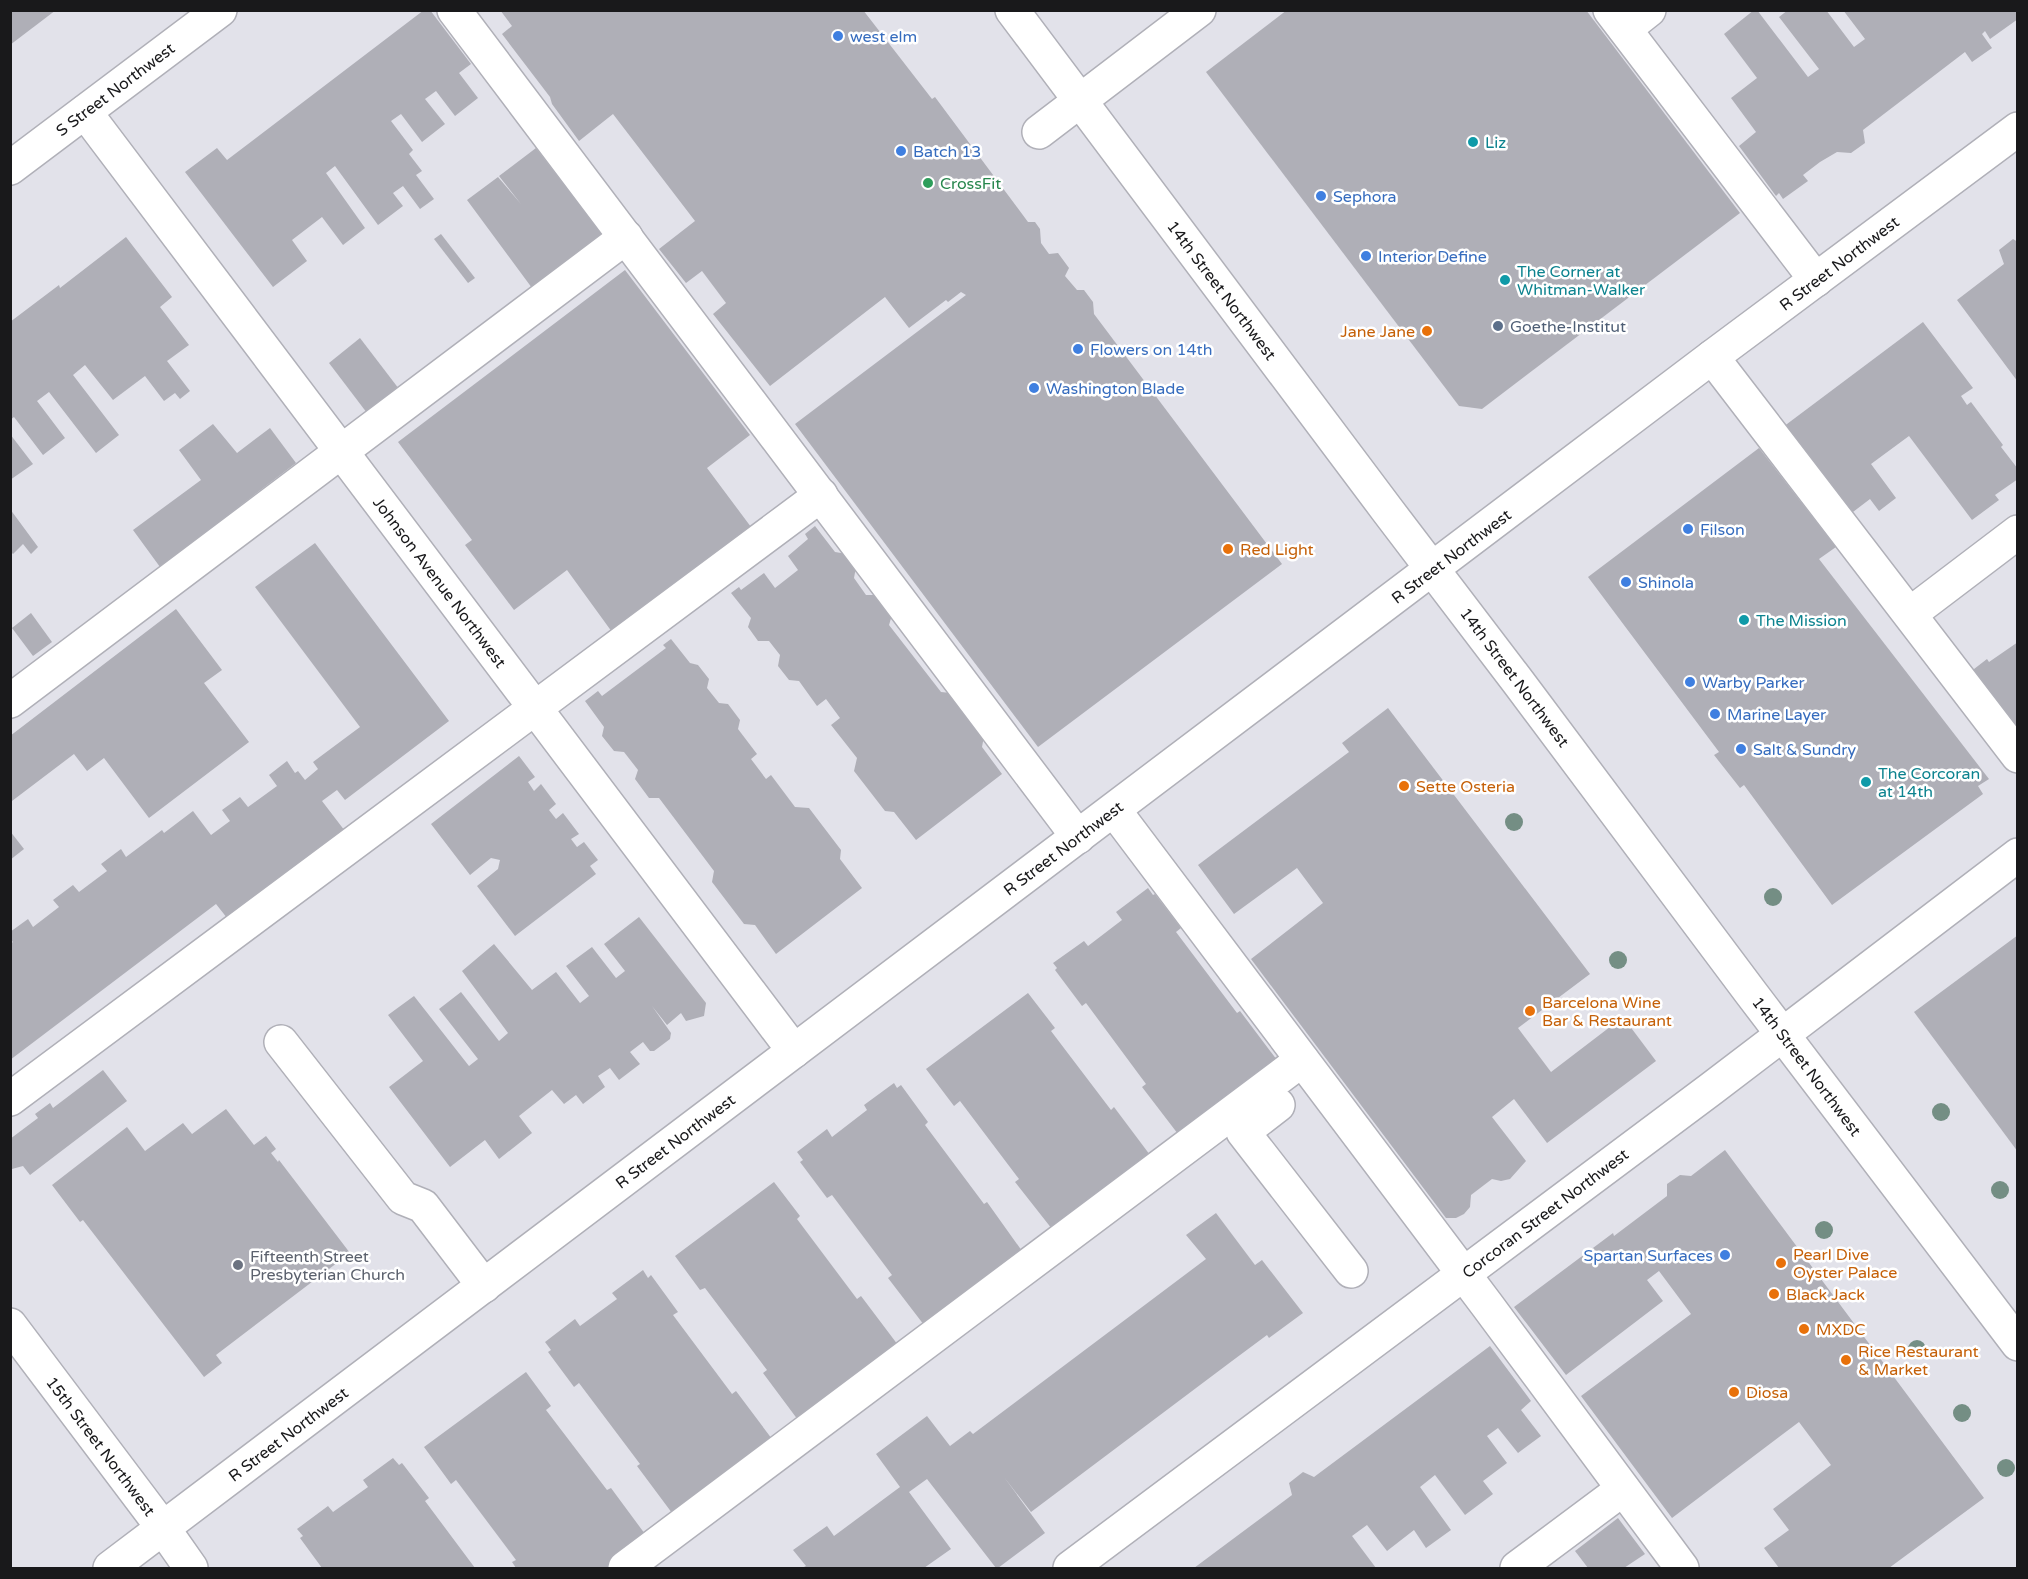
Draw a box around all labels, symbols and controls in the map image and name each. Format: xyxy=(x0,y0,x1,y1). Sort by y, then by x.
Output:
place label: west elm xyxy=(850,27,917,47)
marker: west elm xyxy=(831,29,845,43)
street label: S Street Northwest xyxy=(52,39,179,141)
place label: Liz xyxy=(1485,133,1506,153)
marker: Liz xyxy=(1466,135,1480,149)
place label: Batch 13 xyxy=(913,142,981,162)
marker: Batch 13 xyxy=(894,144,908,158)
place label: CrossFit xyxy=(940,174,1001,194)
marker: CrossFit xyxy=(921,176,935,190)
place label: Sephora xyxy=(1333,187,1397,207)
marker: Sephora xyxy=(1314,189,1328,203)
street label: R Street Northwest xyxy=(1776,212,1904,315)
street label: 14th Street Northwest xyxy=(1162,217,1280,364)
place label: Interior Define xyxy=(1378,247,1487,267)
marker: Interior Define xyxy=(1359,249,1373,263)
place label: The Corner at Whitman-Walker xyxy=(1517,262,1646,300)
marker: The Corner at Whitman-Walker xyxy=(1498,273,1512,287)
place label: Goethe-Institut xyxy=(1510,317,1626,337)
marker: Goethe-Institut xyxy=(1491,319,1505,333)
place label: Jane Jane xyxy=(1340,322,1415,342)
marker: Jane Jane xyxy=(1420,324,1434,338)
place label: Flowers on 14th xyxy=(1090,340,1212,360)
marker: Flowers on 14th xyxy=(1071,342,1085,356)
place label: Washington Blade xyxy=(1046,379,1185,399)
marker: Washington Blade xyxy=(1027,381,1041,395)
street label: Johnson Avenue Northwest xyxy=(368,493,510,672)
street label: R Street Northwest xyxy=(1388,505,1516,608)
place label: Filson xyxy=(1700,520,1745,540)
marker: Filson xyxy=(1681,522,1695,536)
place label: Red Light xyxy=(1240,540,1314,560)
marker: Red Light xyxy=(1221,542,1235,556)
place label: Shinola xyxy=(1638,573,1694,593)
marker: Shinola xyxy=(1619,575,1633,589)
street label: 14th Street Northwest xyxy=(1455,604,1573,751)
place label: The Mission xyxy=(1756,611,1847,631)
marker: The Mission xyxy=(1737,613,1751,627)
place label: Warby Parker xyxy=(1702,673,1805,693)
marker: Warby Parker xyxy=(1683,675,1697,689)
place label: Marine Layer xyxy=(1727,705,1827,725)
marker: Marine Layer xyxy=(1708,707,1722,721)
place label: Salt & Sundry xyxy=(1753,740,1856,760)
marker: Salt & Sundry xyxy=(1734,742,1748,756)
place label: The Corcoran at 14th xyxy=(1878,764,1980,802)
marker: The Corcoran at 14th xyxy=(1859,775,1873,789)
place label: Sette Osteria xyxy=(1416,777,1515,797)
marker: Sette Osteria xyxy=(1397,779,1411,793)
street label: R Street Northwest xyxy=(1000,797,1128,900)
place label: Barcelona Wine Bar & Restaurant xyxy=(1542,993,1672,1031)
street label: 14th Street Northwest xyxy=(1747,993,1865,1140)
marker: Barcelona Wine Bar & Restaurant xyxy=(1523,1004,1537,1018)
street label: R Street Northwest xyxy=(612,1090,740,1193)
street label: Corcoran Street Northwest xyxy=(1458,1145,1633,1283)
place label: Pearl Dive Oyster Palace xyxy=(1793,1245,1897,1283)
place label: Spartan Surfaces xyxy=(1583,1246,1713,1266)
place label: Fifteenth Street Presbyterian Church xyxy=(250,1247,405,1285)
marker: Spartan Surfaces xyxy=(1718,1248,1732,1262)
marker: Pearl Dive Oyster Palace xyxy=(1774,1256,1788,1270)
marker: Fifteenth Street Presbyterian Church xyxy=(231,1258,245,1272)
place label: Black Jack xyxy=(1786,1285,1865,1305)
marker: Black Jack xyxy=(1767,1287,1781,1301)
place label: MXDC xyxy=(1816,1320,1865,1340)
marker: MXDC xyxy=(1797,1322,1811,1336)
place label: Rice Restaurant & Market xyxy=(1858,1342,1979,1380)
marker: Rice Restaurant & Market xyxy=(1839,1353,1853,1367)
street label: 15th Street Northwest xyxy=(41,1373,159,1520)
street label: R Street Northwest xyxy=(225,1383,353,1486)
place label: Diosa xyxy=(1746,1383,1788,1403)
marker: Diosa xyxy=(1727,1385,1741,1399)

